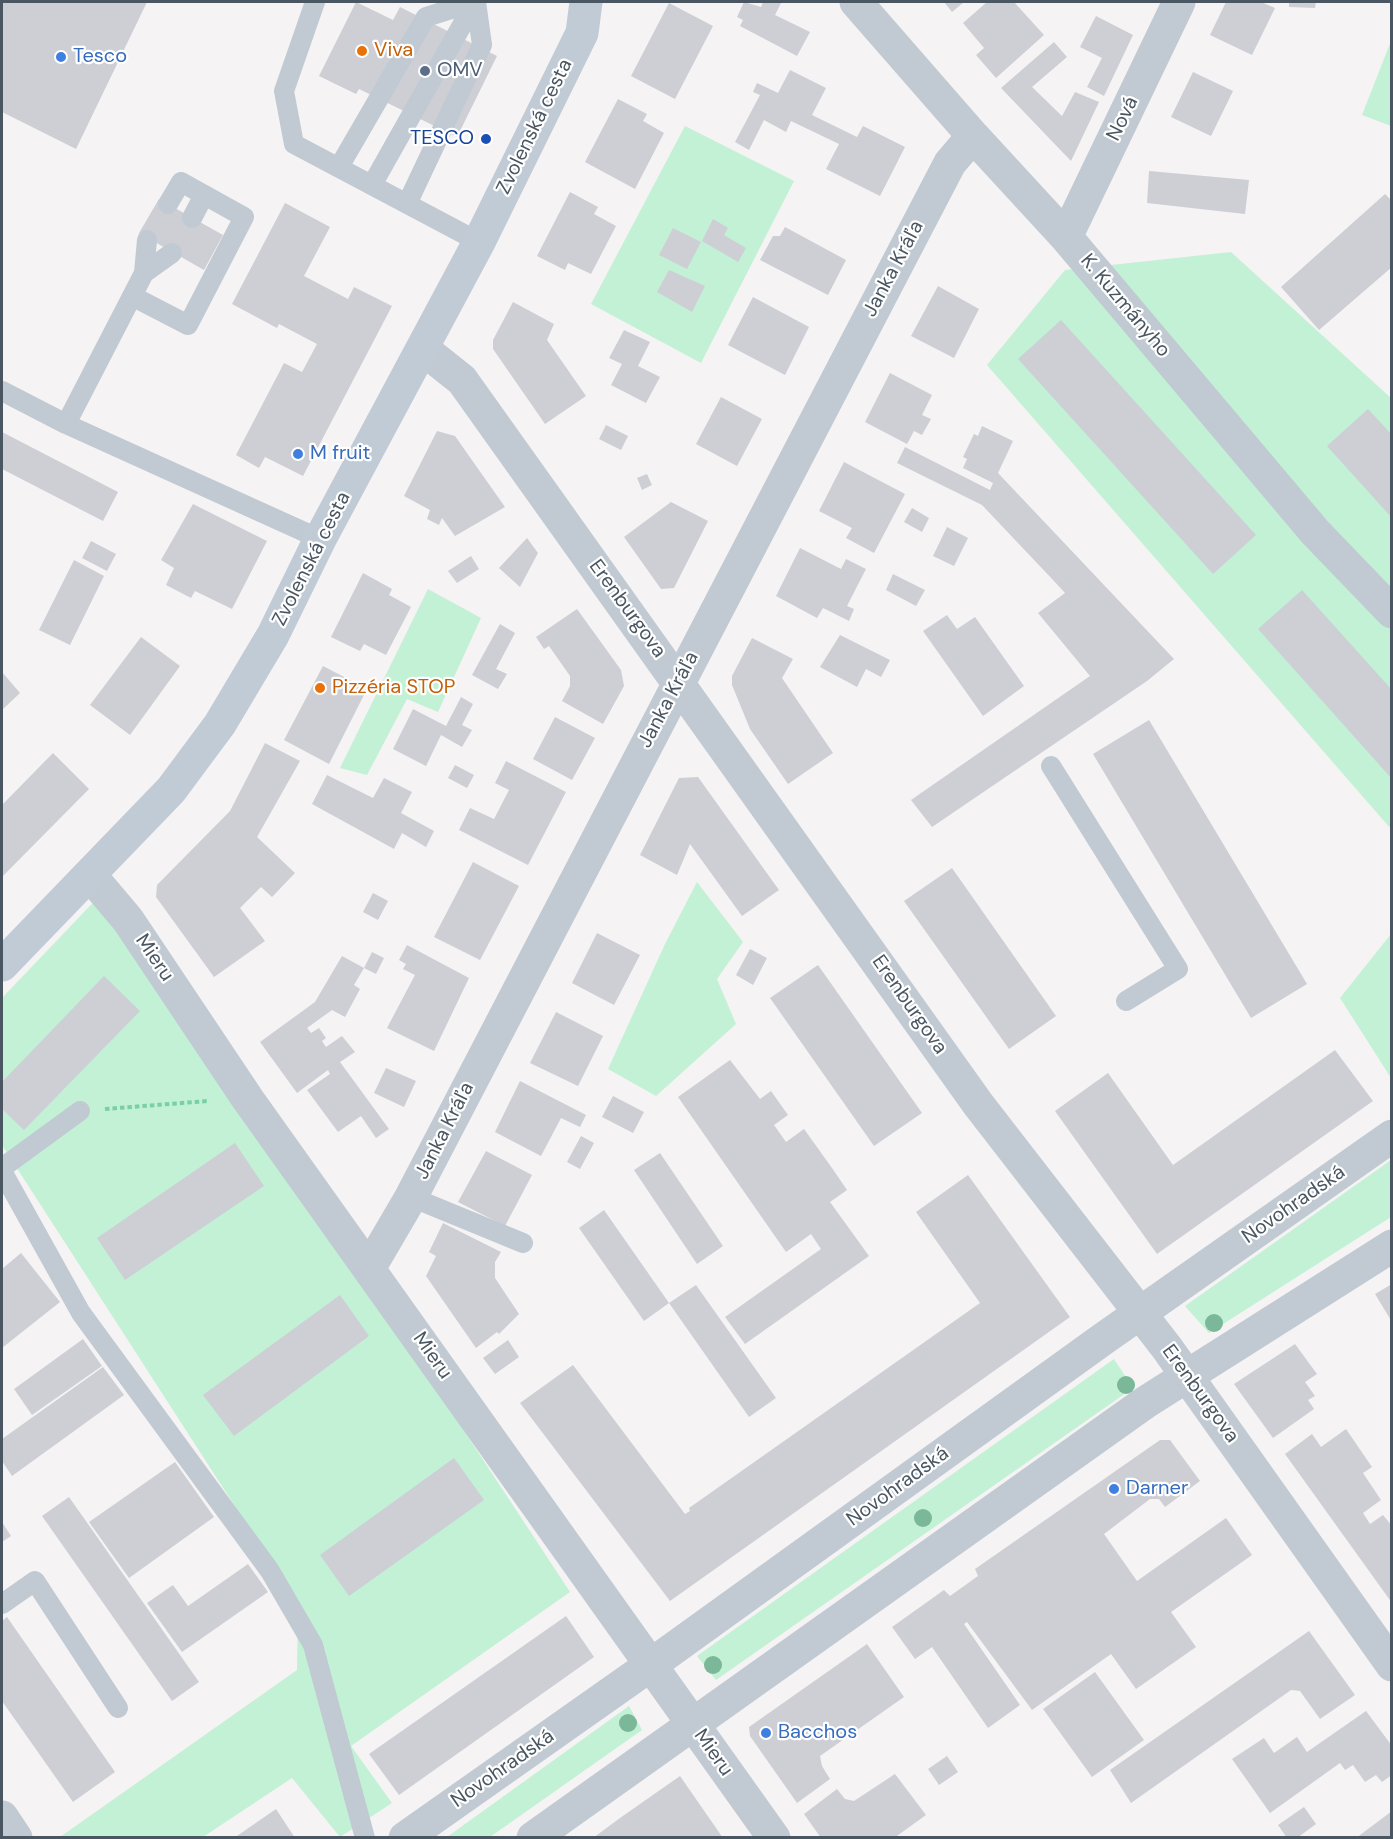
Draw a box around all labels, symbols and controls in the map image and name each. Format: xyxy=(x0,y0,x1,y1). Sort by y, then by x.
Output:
place label: Viva xyxy=(374,39,413,63)
marker: Viva xyxy=(355,44,369,58)
place label: Tesco xyxy=(73,45,127,69)
marker: Tesco xyxy=(54,50,68,64)
street label: Zvolenská cesta xyxy=(492,56,578,198)
place label: OMV xyxy=(437,59,483,83)
marker: OMV xyxy=(418,64,432,78)
street label: Nová xyxy=(1102,93,1144,145)
place label: TESCO xyxy=(410,127,474,151)
marker: TESCO xyxy=(479,132,493,146)
street label: Janka Kráľa xyxy=(859,217,929,321)
street label: K. Kuzmányho xyxy=(1075,250,1175,362)
place label: M fruit xyxy=(310,442,370,466)
marker: M fruit xyxy=(291,447,305,461)
street label: Zvolenská cesta xyxy=(268,488,356,630)
street label: Erenburgova xyxy=(583,555,671,663)
street label: Janka Kráľa xyxy=(634,648,704,752)
place label: Pizzéria STOP xyxy=(332,676,455,700)
marker: Pizzéria STOP xyxy=(313,681,327,695)
street label: Mieru xyxy=(130,930,178,986)
street label: Erenburgova xyxy=(866,951,952,1059)
street label: Janka Kráľa xyxy=(410,1079,480,1183)
street label: Novohradská xyxy=(1238,1161,1350,1249)
street label: Mieru xyxy=(407,1328,457,1384)
street label: Erenburgova xyxy=(1156,1340,1244,1448)
street label: Novohradská xyxy=(842,1442,954,1532)
place label: Darner xyxy=(1126,1477,1188,1501)
marker: Darner xyxy=(1107,1482,1121,1496)
place label: Bacchos xyxy=(778,1721,857,1745)
street label: Novohradská xyxy=(447,1725,559,1813)
street label: Mieru xyxy=(688,1725,738,1781)
marker: Bacchos xyxy=(759,1726,773,1740)

